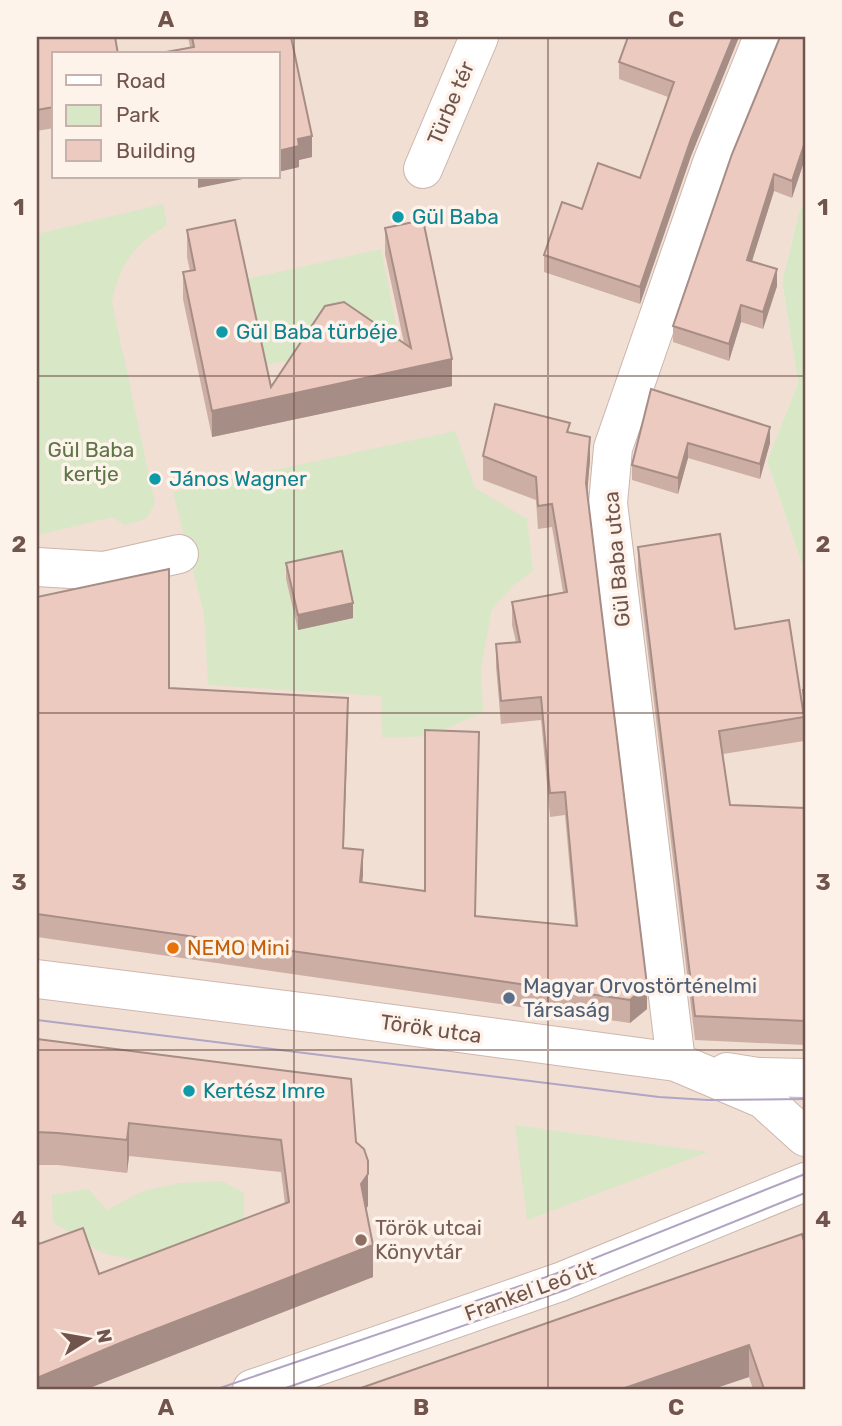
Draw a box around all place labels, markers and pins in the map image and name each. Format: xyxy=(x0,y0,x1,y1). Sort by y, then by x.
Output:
place label: Gül Baba xyxy=(412,204,499,229)
marker: Gül Baba xyxy=(390,209,406,225)
place label: Gül Baba türbéje xyxy=(236,319,398,344)
marker: Gül Baba türbéje xyxy=(214,324,230,340)
place label: János Wagner xyxy=(169,466,307,491)
marker: János Wagner xyxy=(147,471,163,487)
place label: NEMO Mini xyxy=(187,935,290,960)
marker: NEMO Mini xyxy=(165,940,181,956)
place label: Magyar Orvostörténelmi Társaság xyxy=(523,973,757,1022)
marker: Magyar Orvostörténelmi Társaság xyxy=(501,990,517,1006)
place label: Kertész Imre xyxy=(203,1078,325,1103)
marker: Kertész Imre xyxy=(181,1083,197,1099)
place label: Török utcai Könyvtár xyxy=(375,1215,482,1264)
marker: Török utcai Könyvtár xyxy=(353,1232,369,1248)

